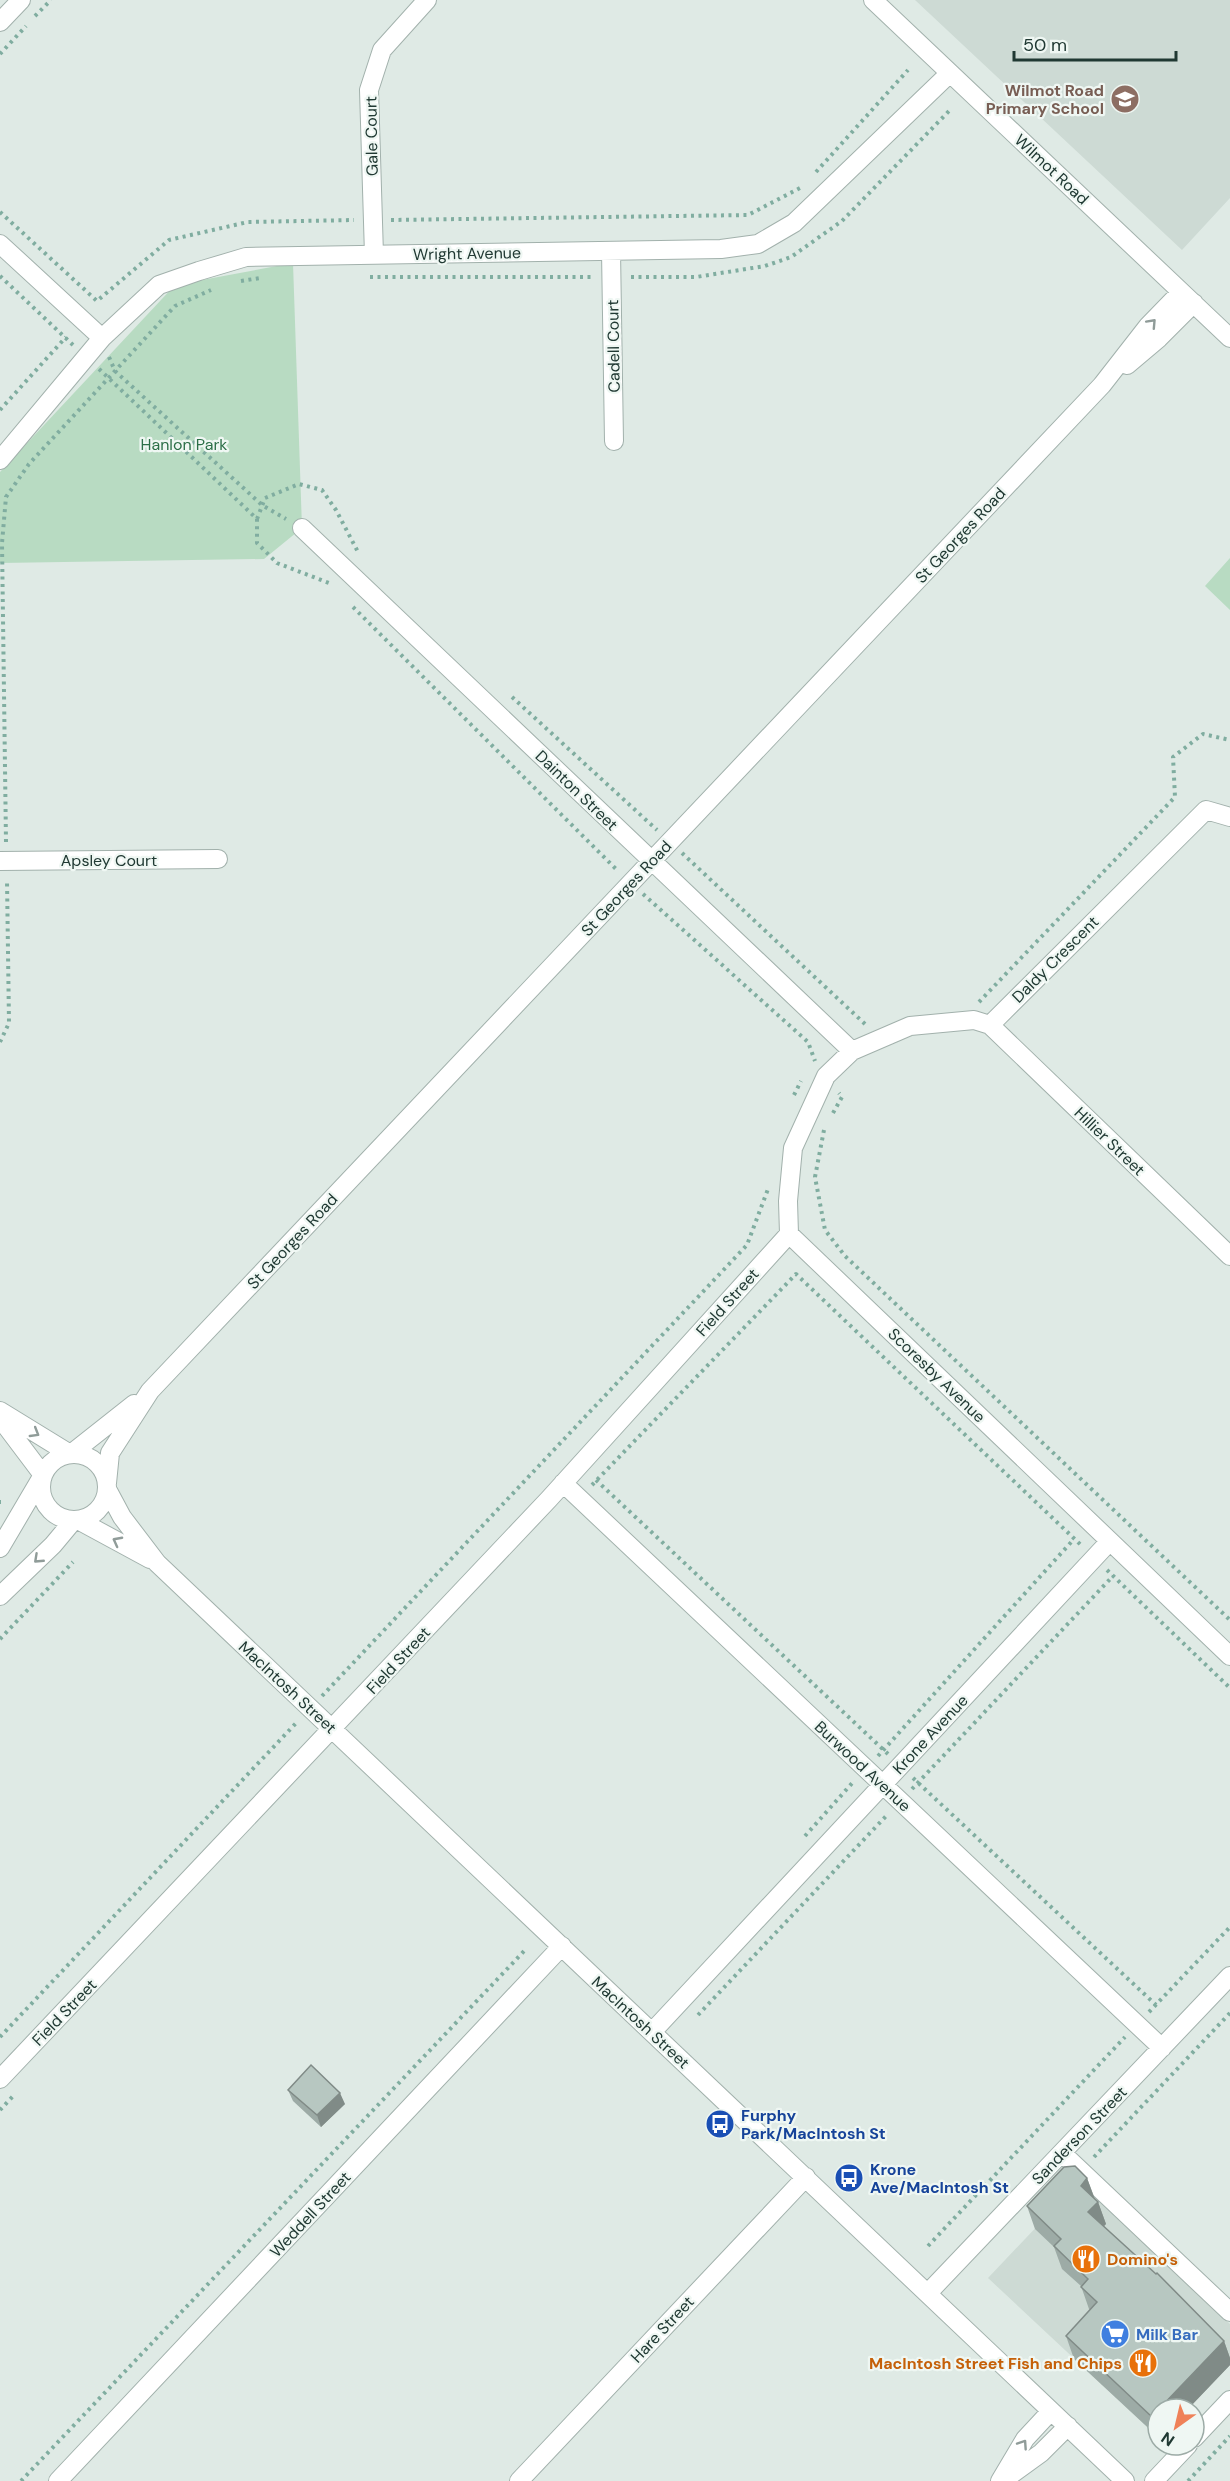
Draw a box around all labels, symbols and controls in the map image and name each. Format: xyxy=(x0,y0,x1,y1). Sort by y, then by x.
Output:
scale bar xyxy=(1014,24,1176,62)
text: 50 m xyxy=(1023,33,1067,57)
place label: Wilmot Road Primary School xyxy=(986,80,1104,119)
school or university icon: Wilmot Road Primary School xyxy=(1109,83,1141,115)
street label: Gale Court xyxy=(360,96,383,176)
street label: Wilmot Road xyxy=(1010,130,1093,209)
street label: Wright Avenue xyxy=(413,242,521,265)
street label: Cadell Court xyxy=(602,299,625,393)
one-way arrow xyxy=(1145,319,1156,329)
park label: Hanlon Park xyxy=(141,434,227,455)
street label: St Georges Road xyxy=(911,483,1010,588)
street label: Dainton Street xyxy=(531,746,622,835)
street label: St Georges Road xyxy=(577,836,676,941)
street label: Apsley Court xyxy=(61,850,157,871)
street label: Daldy Crescent xyxy=(1007,911,1103,1007)
street label: Hillier Street xyxy=(1070,1102,1149,1180)
street label: St Georges Road xyxy=(243,1189,342,1294)
street label: Field Street xyxy=(691,1264,764,1341)
street label: Scoresby Avenue xyxy=(883,1324,990,1427)
one-way arrow xyxy=(29,1426,39,1438)
one-way arrow xyxy=(113,1537,124,1548)
one-way arrow xyxy=(34,1552,45,1563)
street label: Field Street xyxy=(362,1622,435,1698)
street label: MacIntosh Street xyxy=(234,1637,341,1738)
street label: Krone Avenue xyxy=(888,1690,973,1779)
street label: Burwood Avenue xyxy=(810,1716,915,1816)
street label: MacIntosh Street xyxy=(587,1972,694,2073)
street label: Field Street xyxy=(27,1975,101,2050)
street label: Sanderson Street xyxy=(1027,2082,1132,2189)
place label: Furphy Park/MacIntosh St xyxy=(741,2105,886,2144)
bus stop icon: Furphy Park/MacIntosh St xyxy=(704,2108,736,2140)
place label: Krone Ave/MacIntosh St xyxy=(870,2159,1009,2198)
bus stop icon: Krone Ave/MacIntosh St xyxy=(833,2162,865,2194)
street label: Weddell Street xyxy=(265,2167,355,2262)
restaurant icon: Domino's xyxy=(1070,2243,1102,2275)
place label: Domino's xyxy=(1107,2249,1178,2270)
street label: Hare Street xyxy=(626,2291,699,2367)
supermarket icon: Milk Bar xyxy=(1099,2318,1131,2350)
place label: Milk Bar xyxy=(1136,2324,1198,2345)
restaurant icon: MacIntosh Street Fish and Chips xyxy=(1127,2347,1159,2379)
place label: MacIntosh Street Fish and Chips xyxy=(869,2353,1122,2374)
north arrow xyxy=(1146,2397,1206,2457)
text: N xyxy=(1157,2427,1179,2451)
one-way arrow xyxy=(1016,2439,1027,2450)

